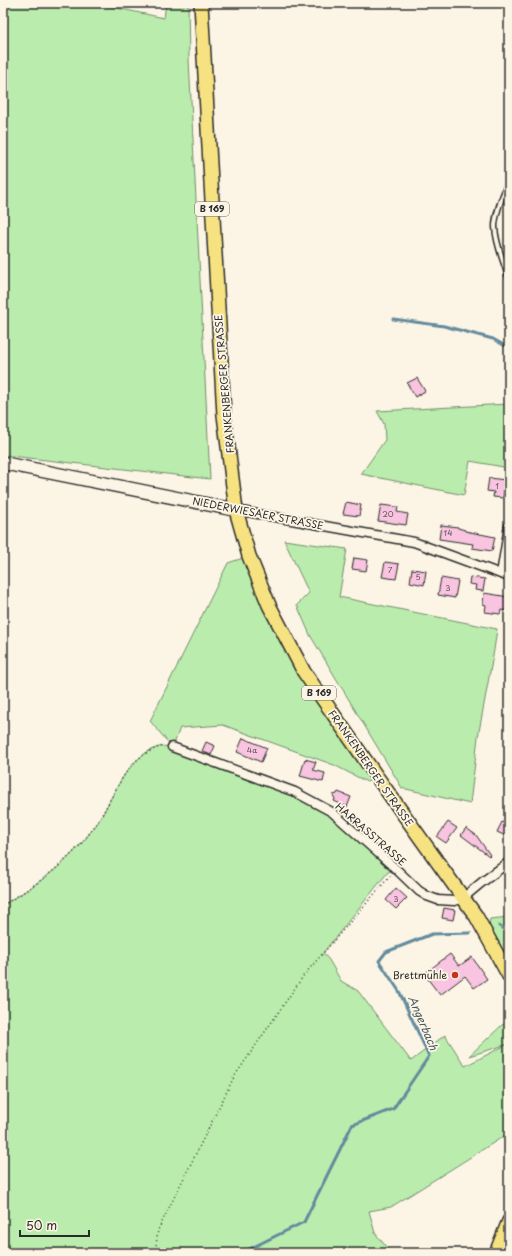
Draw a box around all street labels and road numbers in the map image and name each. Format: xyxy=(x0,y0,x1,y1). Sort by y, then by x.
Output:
road number: B 169 xyxy=(195,202,229,216)
street label: FRANKENBERGER STRASSE xyxy=(210,314,237,454)
street label: NIEDERWIESAER STRASSE xyxy=(191,492,325,533)
road number: B 169 xyxy=(302,686,336,700)
street label: FRANKENBERGER STRASSE xyxy=(325,706,417,829)
street label: HARRASSTRASSE xyxy=(333,799,410,869)

